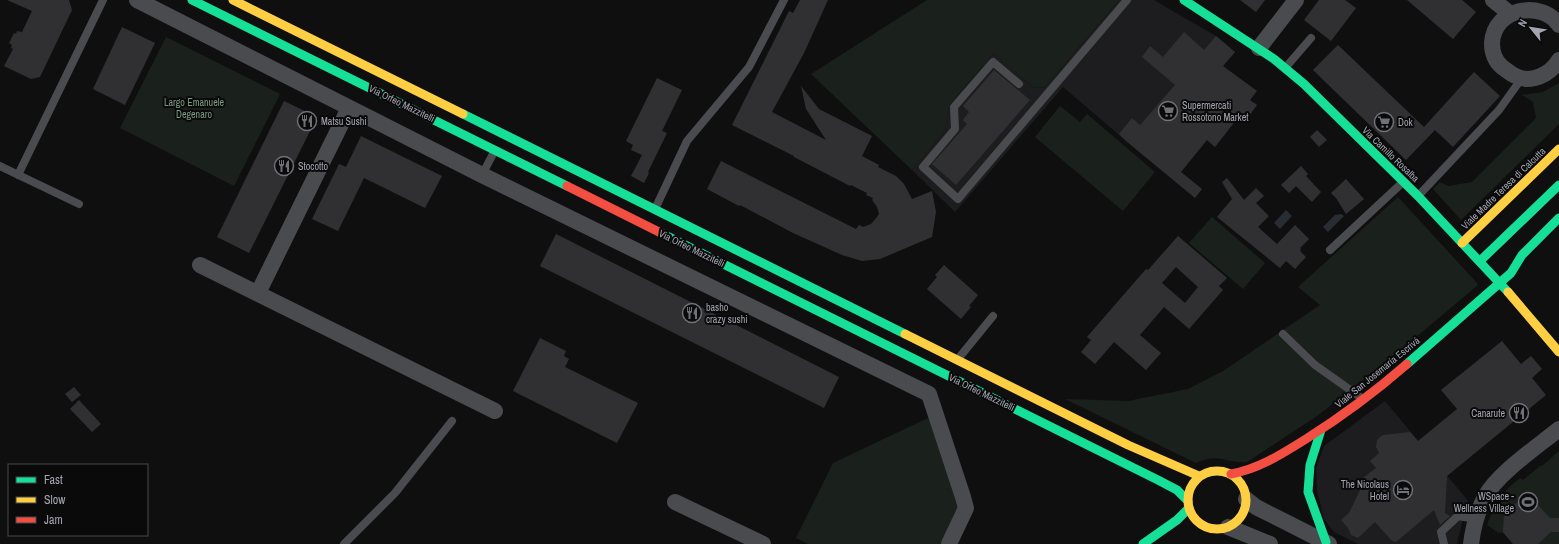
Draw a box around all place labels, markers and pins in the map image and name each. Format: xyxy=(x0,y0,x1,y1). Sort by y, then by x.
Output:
place label: Supermercati Rossotono Market xyxy=(1182,99,1249,124)
supermarket icon: Supermercati Rossotono Market xyxy=(1157,100,1179,122)
restaurant icon: Matsu Sushi xyxy=(296,110,318,132)
supermarket icon: Dok xyxy=(1373,111,1395,133)
place label: Matsu Sushi xyxy=(321,115,367,128)
place label: Dok xyxy=(1398,116,1413,129)
restaurant icon: Stocotto xyxy=(273,155,295,177)
place label: Stocotto xyxy=(298,160,329,173)
place label: basho crazy sushi xyxy=(706,301,747,326)
restaurant icon: basho crazy sushi xyxy=(681,302,703,324)
restaurant icon: Canarute xyxy=(1508,402,1530,424)
place label: Canarute xyxy=(1471,407,1505,420)
place label: The Nicolaus Hotel xyxy=(1341,478,1389,503)
hotel icon: The Nicolaus Hotel xyxy=(1392,479,1414,501)
place label: WSpace - Wellness Village xyxy=(1454,490,1514,515)
sports icon: WSpace - Wellness Village xyxy=(1517,491,1539,513)

